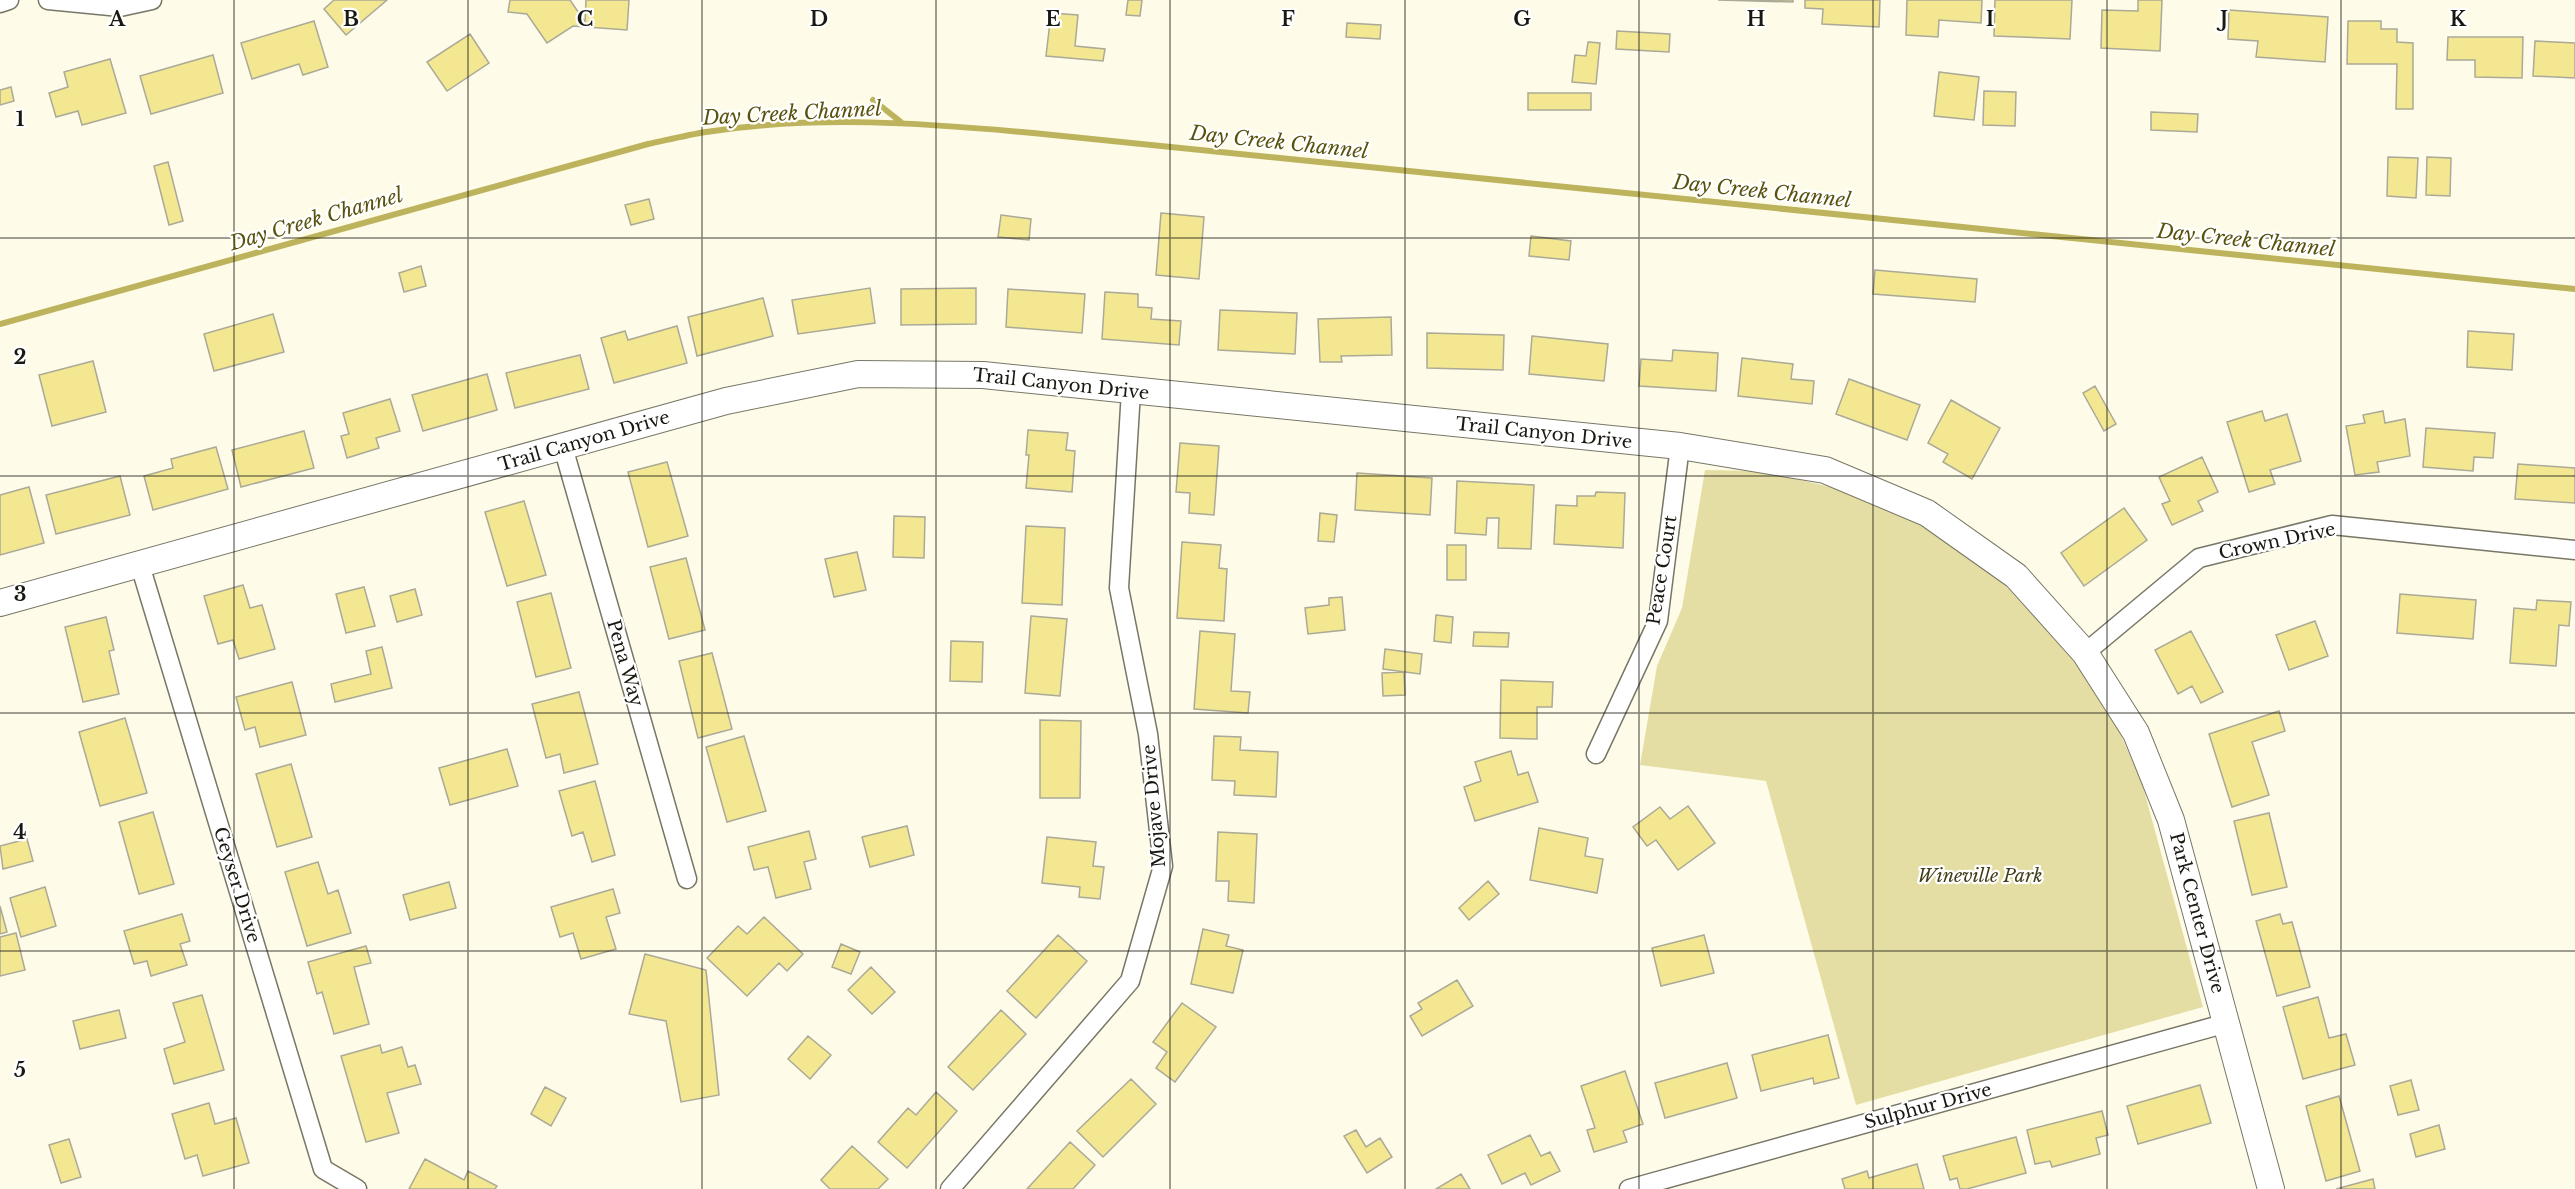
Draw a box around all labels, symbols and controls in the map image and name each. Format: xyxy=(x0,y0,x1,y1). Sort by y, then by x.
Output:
text: A xyxy=(108,7,126,31)
text: B xyxy=(343,7,359,31)
text: C xyxy=(577,7,593,31)
text: D xyxy=(810,7,828,31)
text: E xyxy=(1045,7,1061,31)
text: F xyxy=(1281,7,1295,31)
text: G xyxy=(1513,7,1531,31)
text: H xyxy=(1747,7,1766,31)
text: I xyxy=(1986,7,1994,31)
text: J xyxy=(2216,7,2228,31)
text: K xyxy=(2450,7,2467,31)
water label: Day Creek Channel xyxy=(701,96,883,130)
text: 1 xyxy=(16,107,25,131)
water label: Day Creek Channel xyxy=(1188,121,1370,163)
water label: Day Creek Channel xyxy=(1671,170,1853,212)
water label: Day Creek Channel xyxy=(226,183,406,255)
water label: Day Creek Channel xyxy=(2155,219,2337,261)
text: 2 xyxy=(13,345,27,369)
street label: Trail Canyon Drive xyxy=(972,364,1150,404)
street label: Trail Canyon Drive xyxy=(496,406,672,476)
street label: Trail Canyon Drive xyxy=(1455,413,1633,453)
street label: Peace Court xyxy=(1642,513,1682,626)
street label: Crown Drive xyxy=(2217,518,2337,564)
text: 3 xyxy=(14,582,26,606)
street label: Pena Way xyxy=(602,617,648,709)
street label: Mojave Drive xyxy=(1138,744,1170,868)
text: 4 xyxy=(13,820,27,844)
street label: Geyser Drive xyxy=(209,824,265,946)
street label: Park Center Drive xyxy=(2165,830,2229,996)
park label: Wineville Park xyxy=(1918,865,2042,887)
text: 5 xyxy=(14,1058,26,1082)
street label: Sulphur Drive xyxy=(1862,1078,1994,1134)

